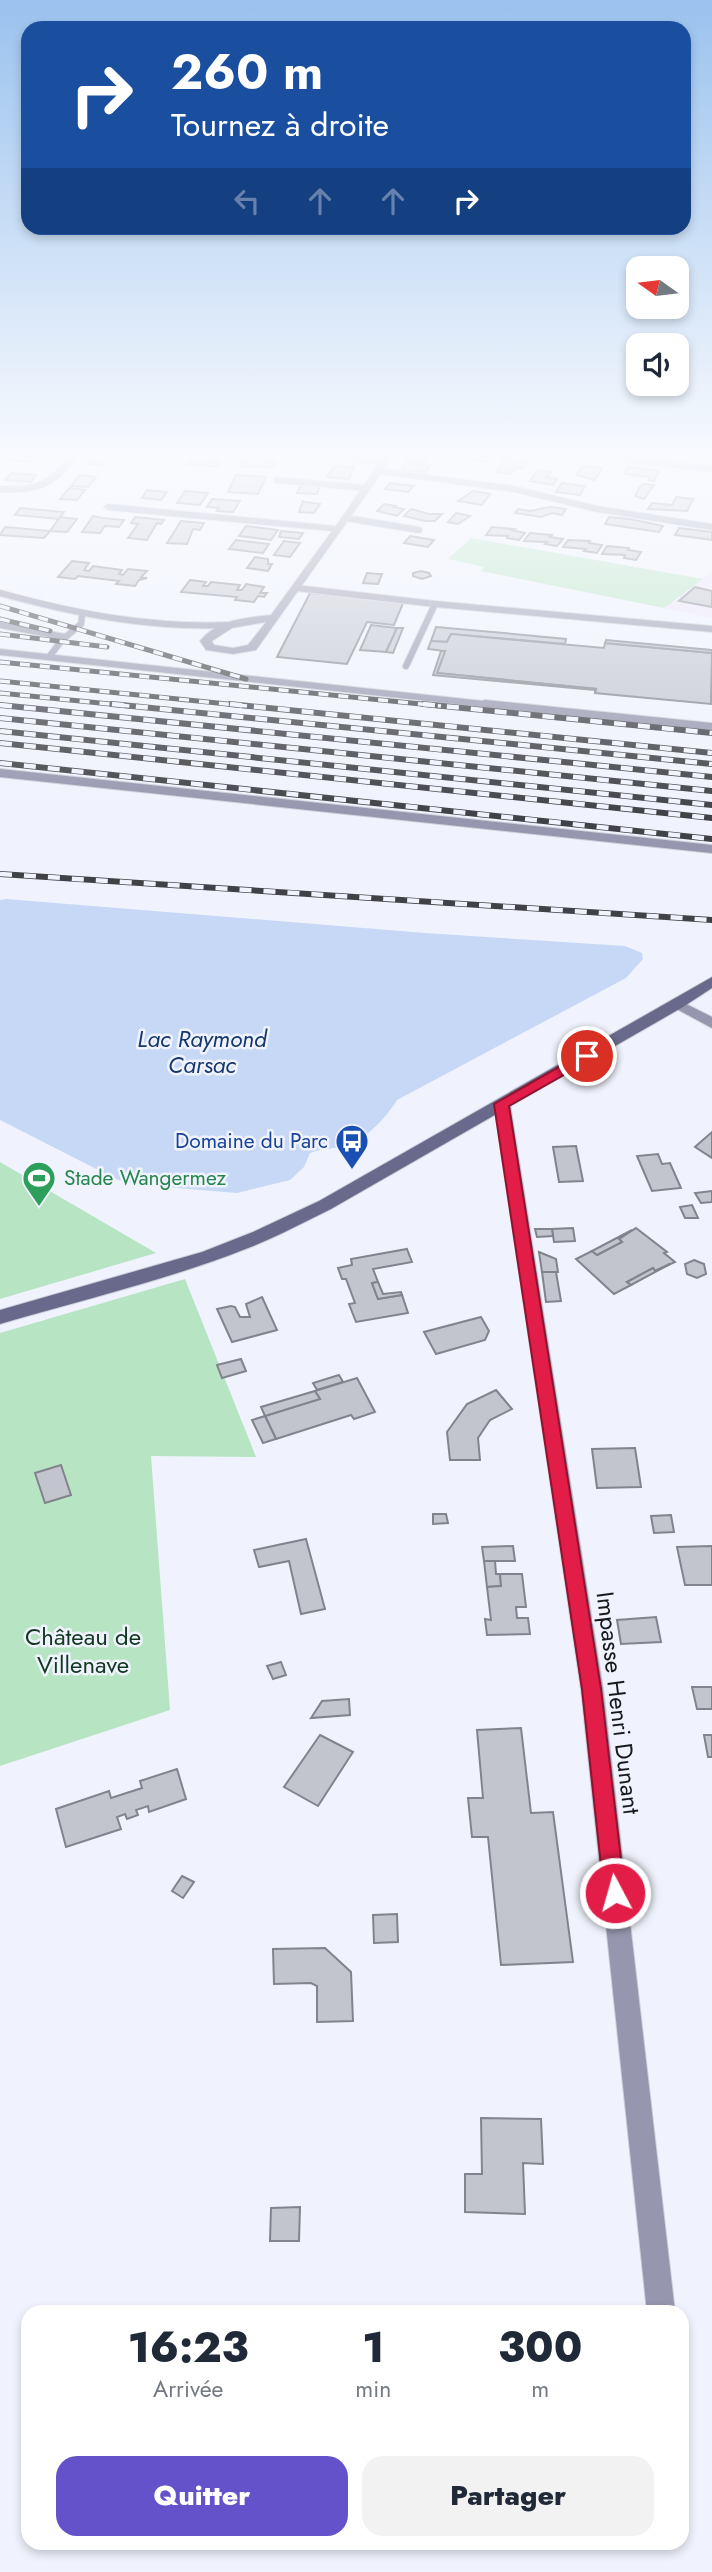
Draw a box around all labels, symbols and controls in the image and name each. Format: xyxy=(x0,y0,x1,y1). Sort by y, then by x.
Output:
text: 260 m xyxy=(171,37,323,107)
icon: right xyxy=(56,49,147,140)
text: Tournez à droite xyxy=(171,102,389,148)
icon: left xyxy=(228,182,266,220)
icon: ahead xyxy=(301,182,339,220)
icon: ahead xyxy=(374,182,412,220)
icon: right xyxy=(447,182,485,220)
north arrow xyxy=(626,256,690,318)
map controls xyxy=(626,256,689,396)
button: sound xyxy=(626,333,689,396)
water label: Lac Raymond Carsac xyxy=(137,1022,268,1082)
pin xyxy=(557,1026,617,1086)
icon: arrive xyxy=(568,1037,606,1075)
bus stop icon: Domaine du Parc xyxy=(333,1122,371,1171)
place label: Domaine du Parc xyxy=(175,1126,328,1156)
sports icon: Stade Wangermez xyxy=(20,1159,58,1208)
place label: Stade Wangermez xyxy=(64,1163,226,1193)
street label: Impasse Henri Dunant xyxy=(587,1590,650,1816)
park label: Château de Villenave xyxy=(25,1619,141,1682)
position arrow xyxy=(578,1856,652,1930)
text: 16:23 xyxy=(128,2317,249,2378)
text: 1 xyxy=(362,2317,384,2378)
text: 300 xyxy=(498,2317,582,2378)
text: Arrivée xyxy=(153,2372,223,2406)
text: min xyxy=(355,2372,391,2406)
text: m xyxy=(531,2372,549,2406)
button: Quitter xyxy=(56,2456,348,2536)
button: Partager xyxy=(362,2456,654,2536)

